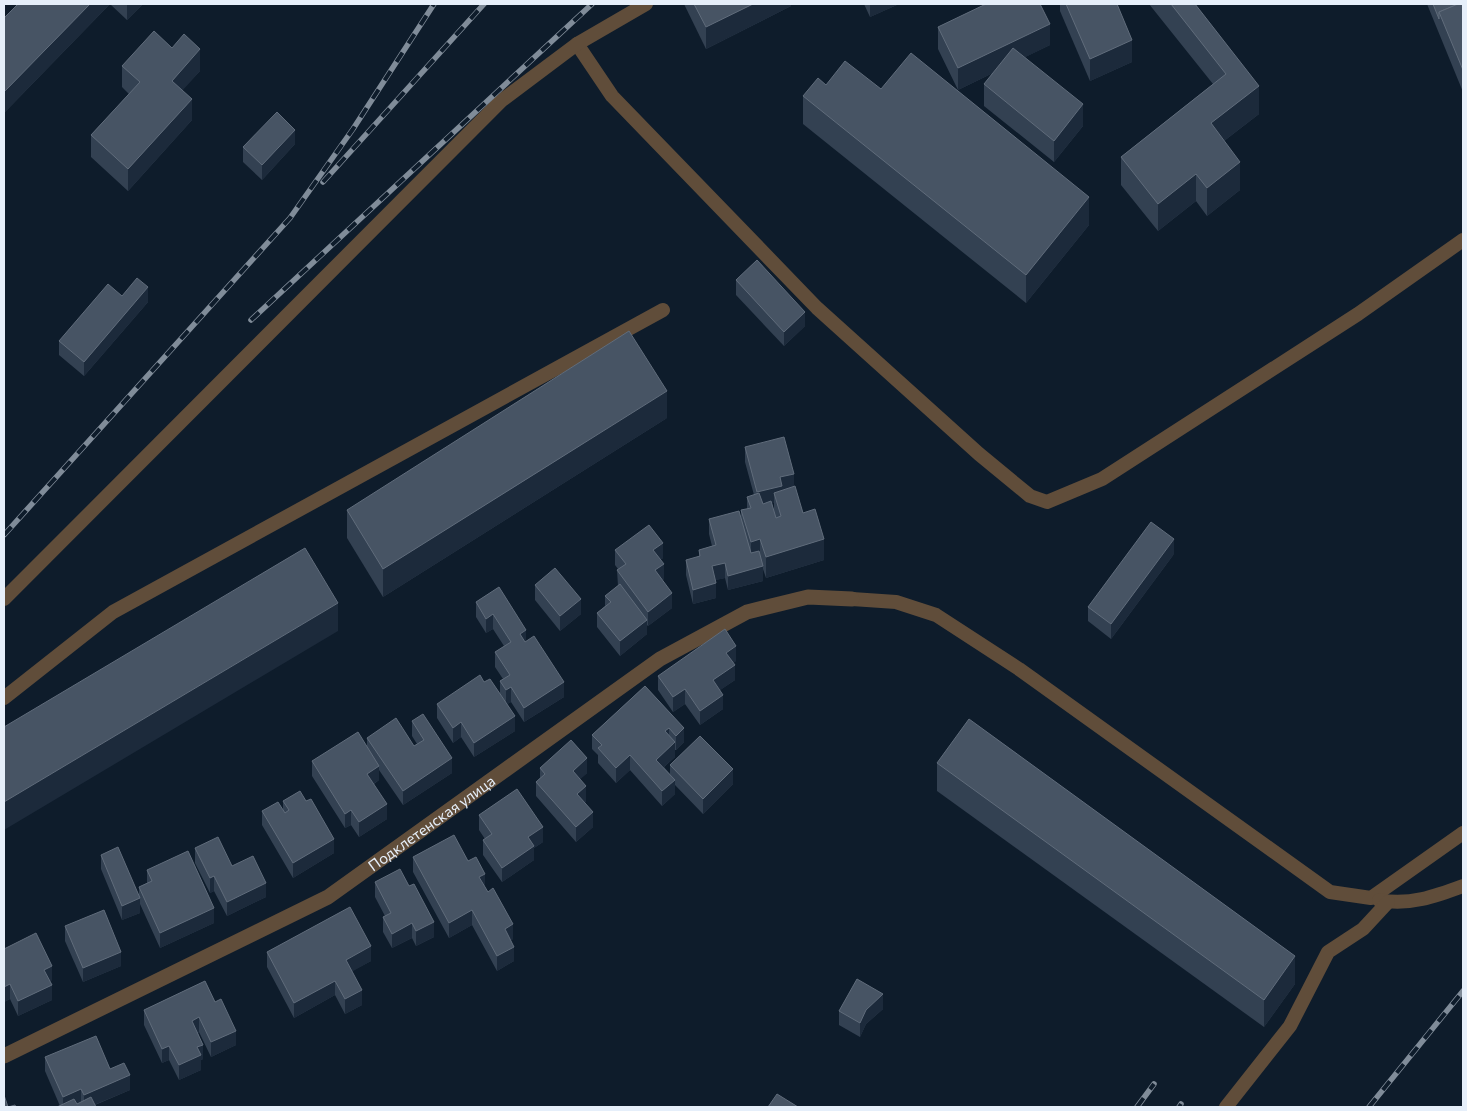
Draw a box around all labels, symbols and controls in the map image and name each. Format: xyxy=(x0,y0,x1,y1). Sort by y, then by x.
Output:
street label: Подклетенская улица xyxy=(364,771,498,875)

